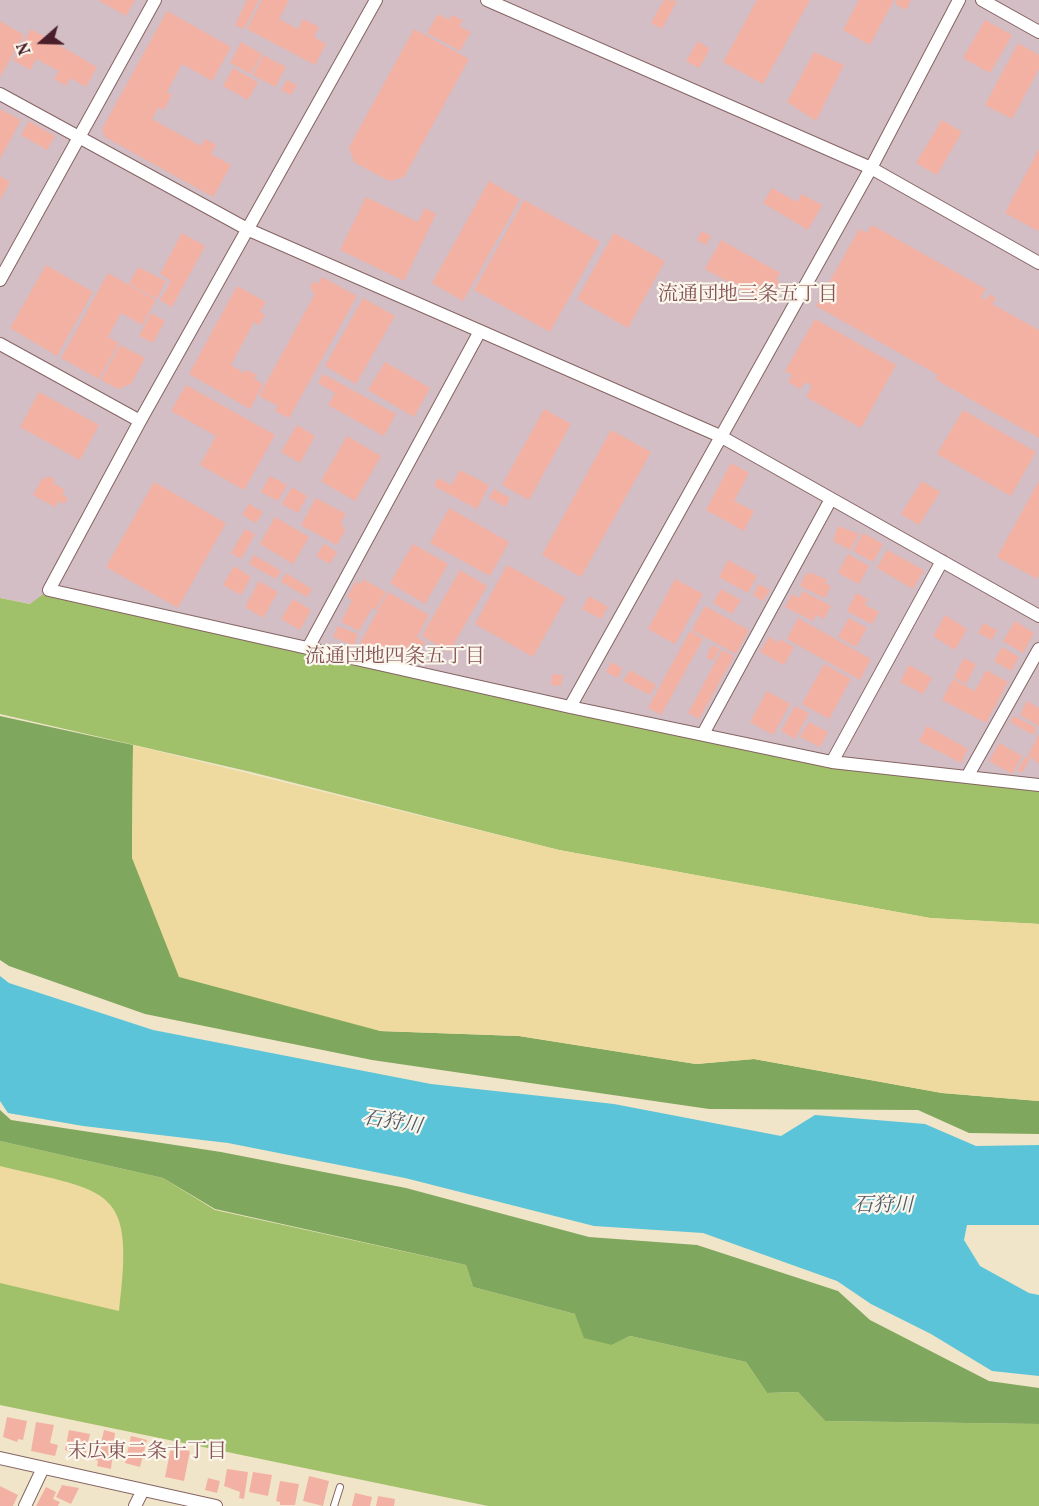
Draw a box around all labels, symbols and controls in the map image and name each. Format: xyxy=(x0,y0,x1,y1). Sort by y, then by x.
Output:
north arrow xyxy=(12,12,72,72)
text: N xyxy=(13,39,37,57)
district label: 流通団地三条五丁目 xyxy=(658,284,838,308)
district label: 流通団地四条五丁目 xyxy=(305,646,485,670)
water label: 石狩川 xyxy=(360,1107,424,1141)
water label: 石狩川 xyxy=(853,1195,913,1219)
district label: 末広東二条十丁目 xyxy=(67,1441,227,1465)

